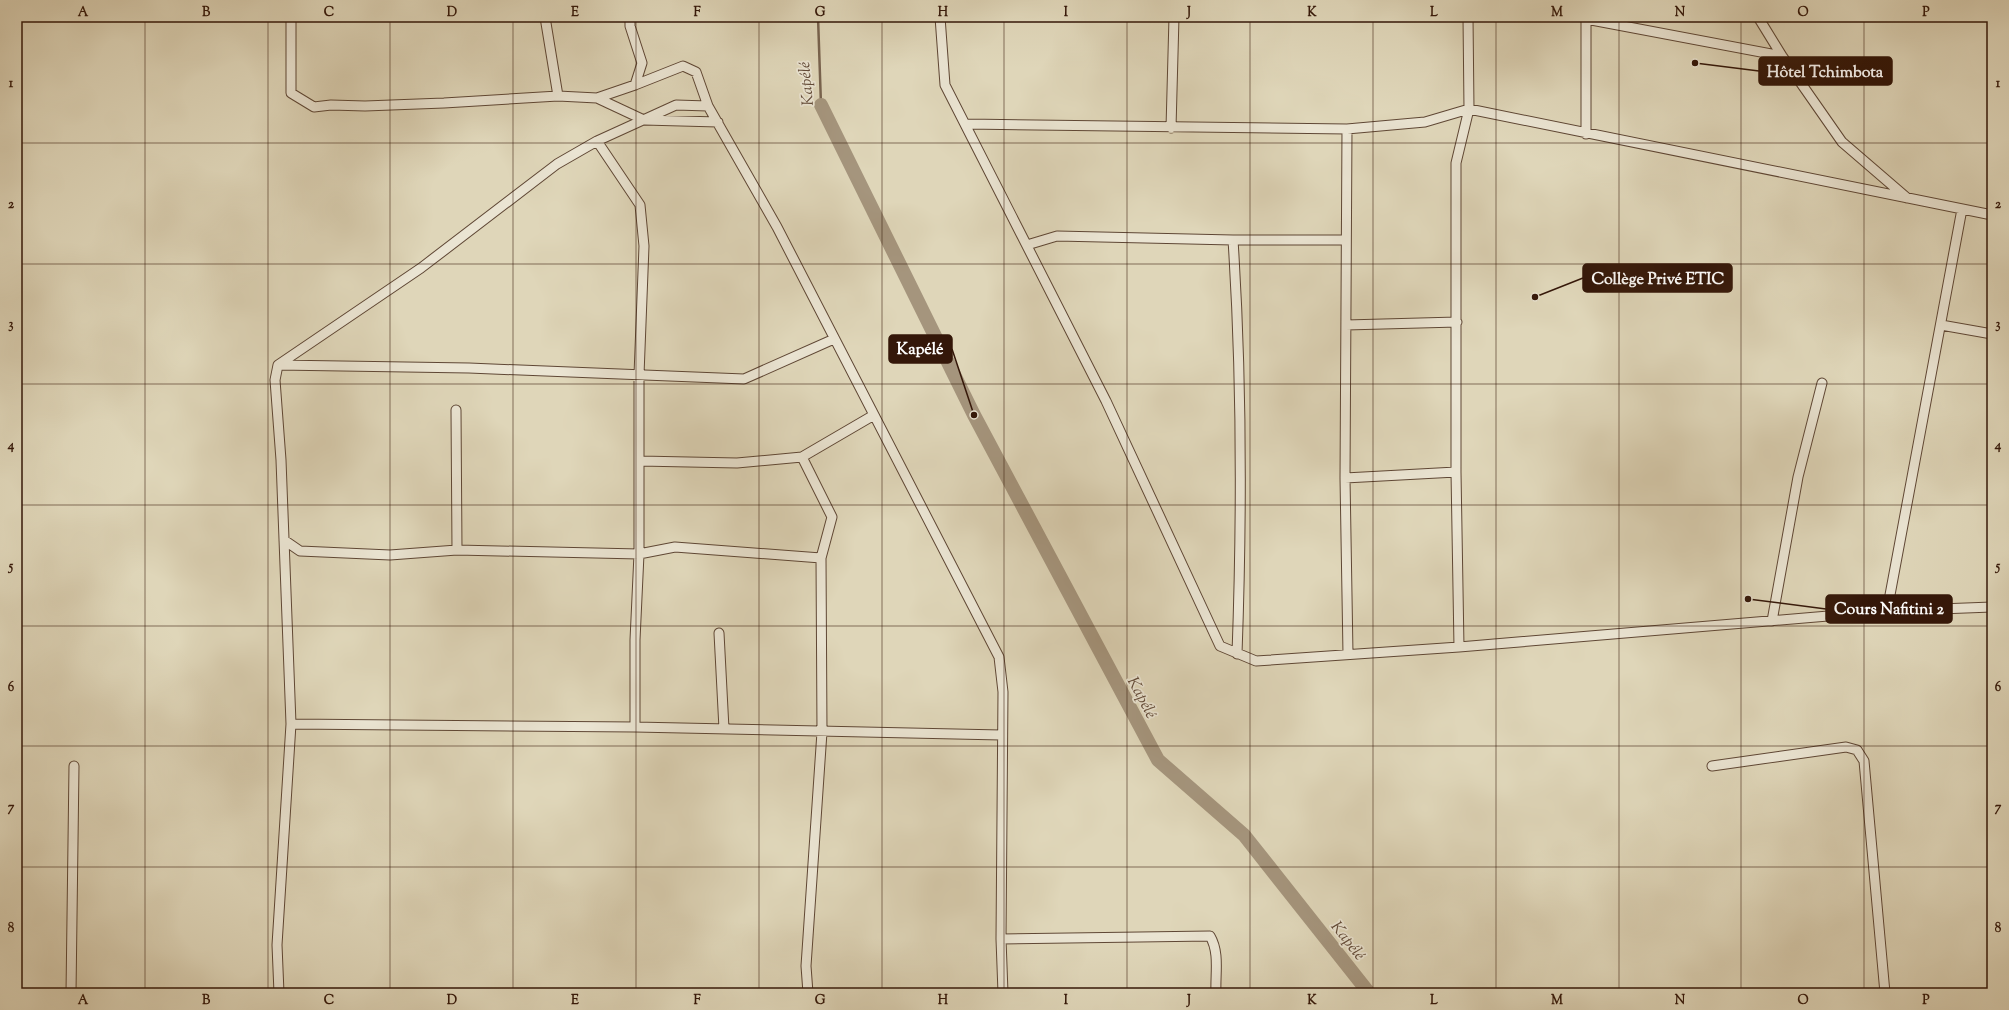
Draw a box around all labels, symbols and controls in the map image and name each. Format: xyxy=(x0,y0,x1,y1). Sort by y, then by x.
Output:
text: A xyxy=(78,4,89,22)
text: B xyxy=(202,4,211,22)
text: C xyxy=(324,4,334,22)
text: D xyxy=(447,4,457,22)
text: E xyxy=(571,4,579,22)
text: F xyxy=(693,4,701,22)
text: G xyxy=(815,4,826,22)
text: H xyxy=(938,4,949,22)
text: I xyxy=(1064,4,1069,22)
text: J xyxy=(1186,4,1191,22)
text: K xyxy=(1307,4,1317,22)
text: L xyxy=(1430,4,1438,22)
text: M xyxy=(1551,4,1563,22)
text: N xyxy=(1675,4,1686,22)
text: O xyxy=(1797,4,1809,22)
text: P xyxy=(1922,4,1930,22)
callout: Hôtel Tchimbota xyxy=(1759,57,1892,85)
water label: Kapélé xyxy=(794,60,821,107)
text: Hôtel Tchimbota xyxy=(1767,62,1884,85)
text: 1 xyxy=(9,75,14,93)
text: 1 xyxy=(1996,75,2001,93)
text: 2 xyxy=(8,196,15,214)
text: 2 xyxy=(1995,196,2002,214)
callout: Collège Privé ETIC xyxy=(1583,264,1732,292)
text: Collège Privé ETIC xyxy=(1591,269,1725,292)
text: 3 xyxy=(8,316,14,334)
text: 3 xyxy=(1995,316,2001,334)
callout: Kapélé xyxy=(889,335,952,363)
text: Kapélé xyxy=(897,339,944,362)
text: 4 xyxy=(7,437,15,455)
text: 4 xyxy=(1994,437,2002,455)
text: 5 xyxy=(8,558,14,576)
text: 5 xyxy=(1995,558,2001,576)
callout: Cours Nafitini 2 xyxy=(1826,595,1952,623)
text: Cours Nafitini 2 xyxy=(1834,599,1944,622)
water label: Kapélé xyxy=(1120,673,1162,724)
text: 6 xyxy=(8,679,15,697)
text: 6 xyxy=(1995,679,2002,697)
text: 7 xyxy=(8,799,15,817)
text: 7 xyxy=(1995,799,2002,817)
water label: Kapélé xyxy=(1324,917,1370,967)
text: 8 xyxy=(8,920,15,938)
text: 8 xyxy=(1995,920,2002,938)
text: A xyxy=(78,992,89,1010)
text: B xyxy=(202,992,211,1010)
text: C xyxy=(324,992,334,1010)
text: D xyxy=(447,992,457,1010)
text: E xyxy=(571,992,579,1010)
text: F xyxy=(693,992,701,1010)
text: G xyxy=(815,992,826,1010)
text: H xyxy=(938,992,949,1010)
text: I xyxy=(1064,992,1069,1010)
text: J xyxy=(1186,992,1191,1010)
text: K xyxy=(1307,992,1317,1010)
text: L xyxy=(1430,992,1438,1010)
text: M xyxy=(1551,992,1563,1010)
text: N xyxy=(1675,992,1686,1010)
text: O xyxy=(1797,992,1809,1010)
text: P xyxy=(1922,992,1930,1010)

